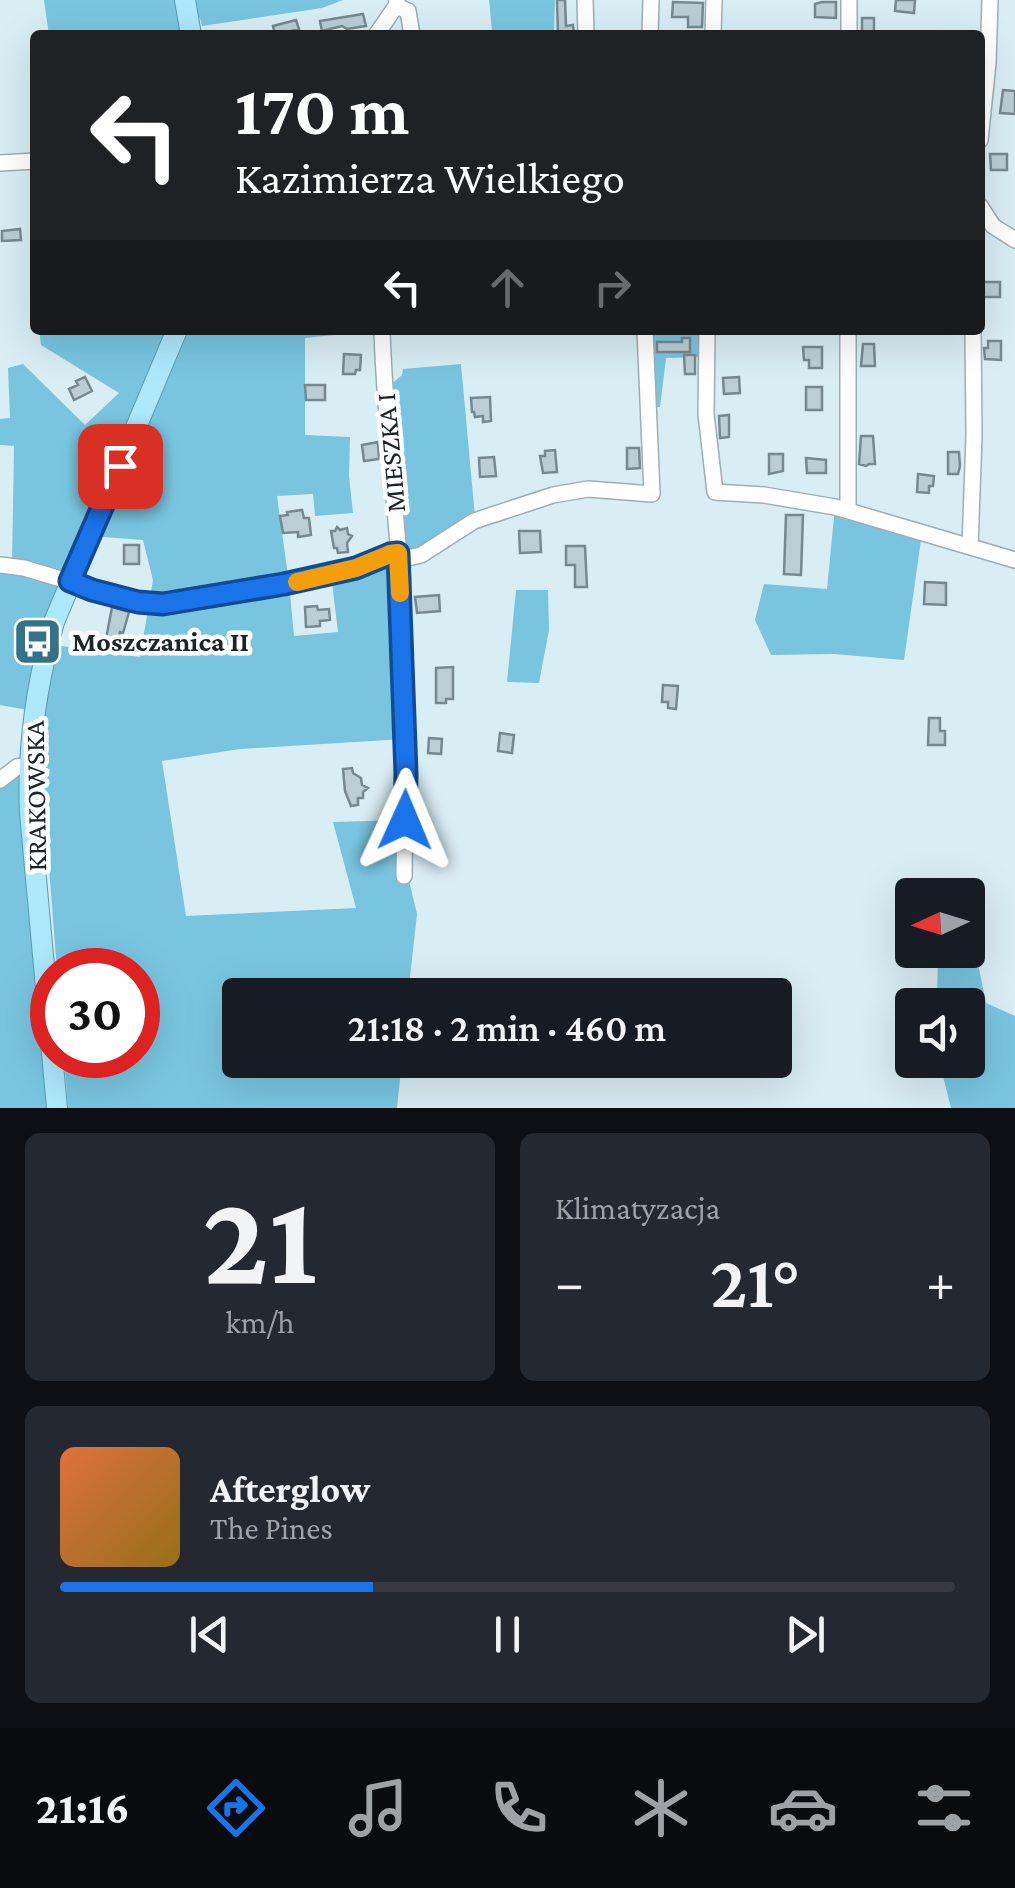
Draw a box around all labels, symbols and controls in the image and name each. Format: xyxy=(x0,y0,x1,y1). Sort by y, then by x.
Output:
icon: left xyxy=(70,70,200,200)
text: 170 m xyxy=(235,71,409,149)
text: Kazimierza Wielkiego xyxy=(235,153,625,203)
icon: left xyxy=(375,260,430,315)
icon: ahead xyxy=(480,260,535,315)
icon: right xyxy=(585,260,640,315)
street label: MIESZKA I xyxy=(370,392,411,514)
pin xyxy=(78,424,163,509)
icon: arrive xyxy=(93,439,148,494)
bus stop icon: Moszczanica II xyxy=(11,615,63,667)
place label: Moszczanica II xyxy=(72,626,249,657)
street label: KRAKOWSKA xyxy=(19,720,52,872)
position arrow xyxy=(353,768,457,872)
north arrow xyxy=(895,878,985,968)
map controls xyxy=(895,878,985,1078)
speed limit sign: 30 xyxy=(30,948,160,1078)
button: sound xyxy=(895,988,985,1078)
text: 21:18 · 2 min · 460 m xyxy=(348,1007,666,1049)
text: 21 xyxy=(203,1166,317,1311)
text: Klimatyzacja xyxy=(555,1190,720,1226)
text: 21° xyxy=(710,1240,800,1323)
text: − xyxy=(555,1252,584,1313)
text: + xyxy=(926,1252,955,1313)
text: km/h xyxy=(226,1304,295,1340)
text: Afterglow xyxy=(210,1468,370,1510)
text: The Pines xyxy=(210,1510,333,1546)
icon: previous xyxy=(182,1607,237,1662)
icon: pause xyxy=(480,1607,535,1662)
icon: next xyxy=(778,1607,833,1662)
icon: directions xyxy=(201,1773,271,1843)
icon: music xyxy=(343,1773,413,1843)
icon: phone xyxy=(484,1773,554,1843)
icon: climate xyxy=(626,1773,696,1843)
icon: car xyxy=(768,1773,838,1843)
icon: filters xyxy=(909,1773,979,1843)
text: 21:16 xyxy=(36,1783,130,1833)

